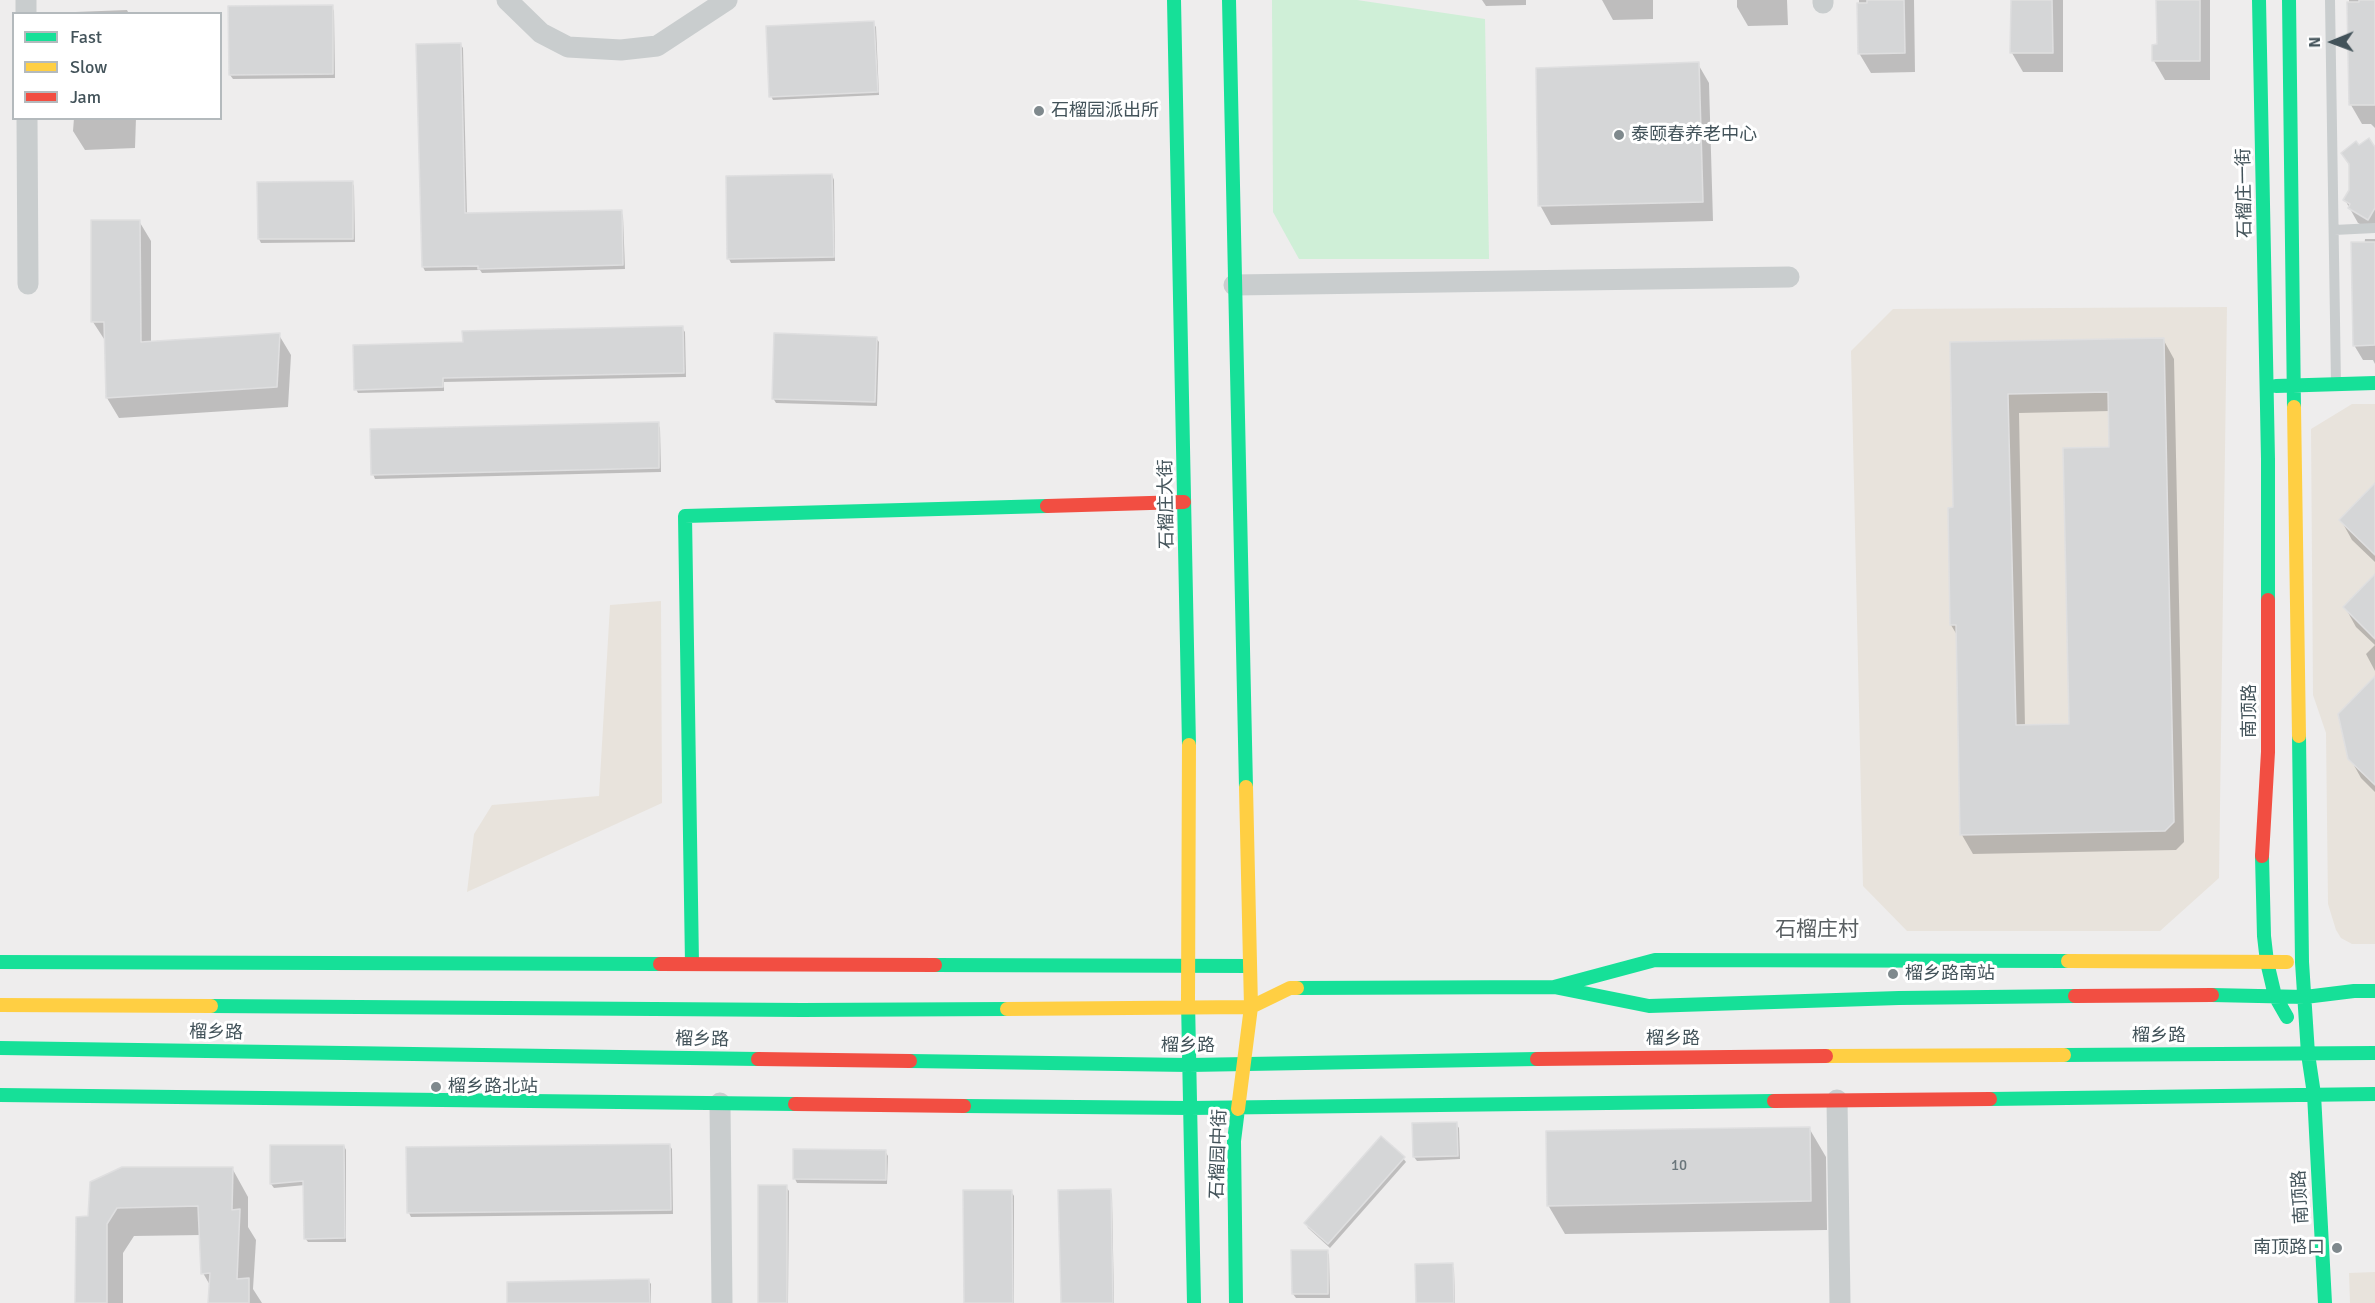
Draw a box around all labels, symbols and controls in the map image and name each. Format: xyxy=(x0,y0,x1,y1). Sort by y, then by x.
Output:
legend xyxy=(12,12,222,120)
north arrow xyxy=(2303,12,2363,72)
text: Fast xyxy=(70,26,102,48)
text: N xyxy=(2305,37,2325,48)
text: Slow xyxy=(70,56,107,78)
text: Jam xyxy=(70,86,101,108)
place label: 石榴园派出所 xyxy=(1051,100,1159,122)
marker: 石榴园派出所 xyxy=(1032,104,1046,118)
place label: 泰颐春养老中心 xyxy=(1631,124,1757,146)
marker: 泰颐春养老中心 xyxy=(1612,128,1626,142)
street label: 石榴庄一街 xyxy=(2233,148,2257,238)
street label: 石榴庄大街 xyxy=(1155,459,1179,549)
street label: 南顶路 xyxy=(2239,684,2261,738)
district label: 石榴庄村 xyxy=(1775,917,1859,943)
place label: 榴乡路南站 xyxy=(1905,963,1995,985)
marker: 榴乡路南站 xyxy=(1886,967,1900,981)
street label: 榴乡路 xyxy=(189,1022,243,1044)
street label: 榴乡路 xyxy=(2132,1025,2186,1047)
street label: 榴乡路 xyxy=(1646,1028,1700,1050)
street label: 榴乡路 xyxy=(675,1029,729,1051)
street label: 榴乡路 xyxy=(1161,1035,1215,1057)
place label: 榴乡路北站 xyxy=(448,1076,538,1098)
marker: 榴乡路北站 xyxy=(429,1080,443,1094)
street label: 石榴园中街 xyxy=(1207,1109,1231,1199)
house number: 10 xyxy=(1671,1157,1687,1175)
street label: 南顶路 xyxy=(2289,1169,2313,1225)
place label: 南顶路口 xyxy=(2253,1237,2325,1259)
marker: 南顶路口 xyxy=(2330,1241,2344,1255)

